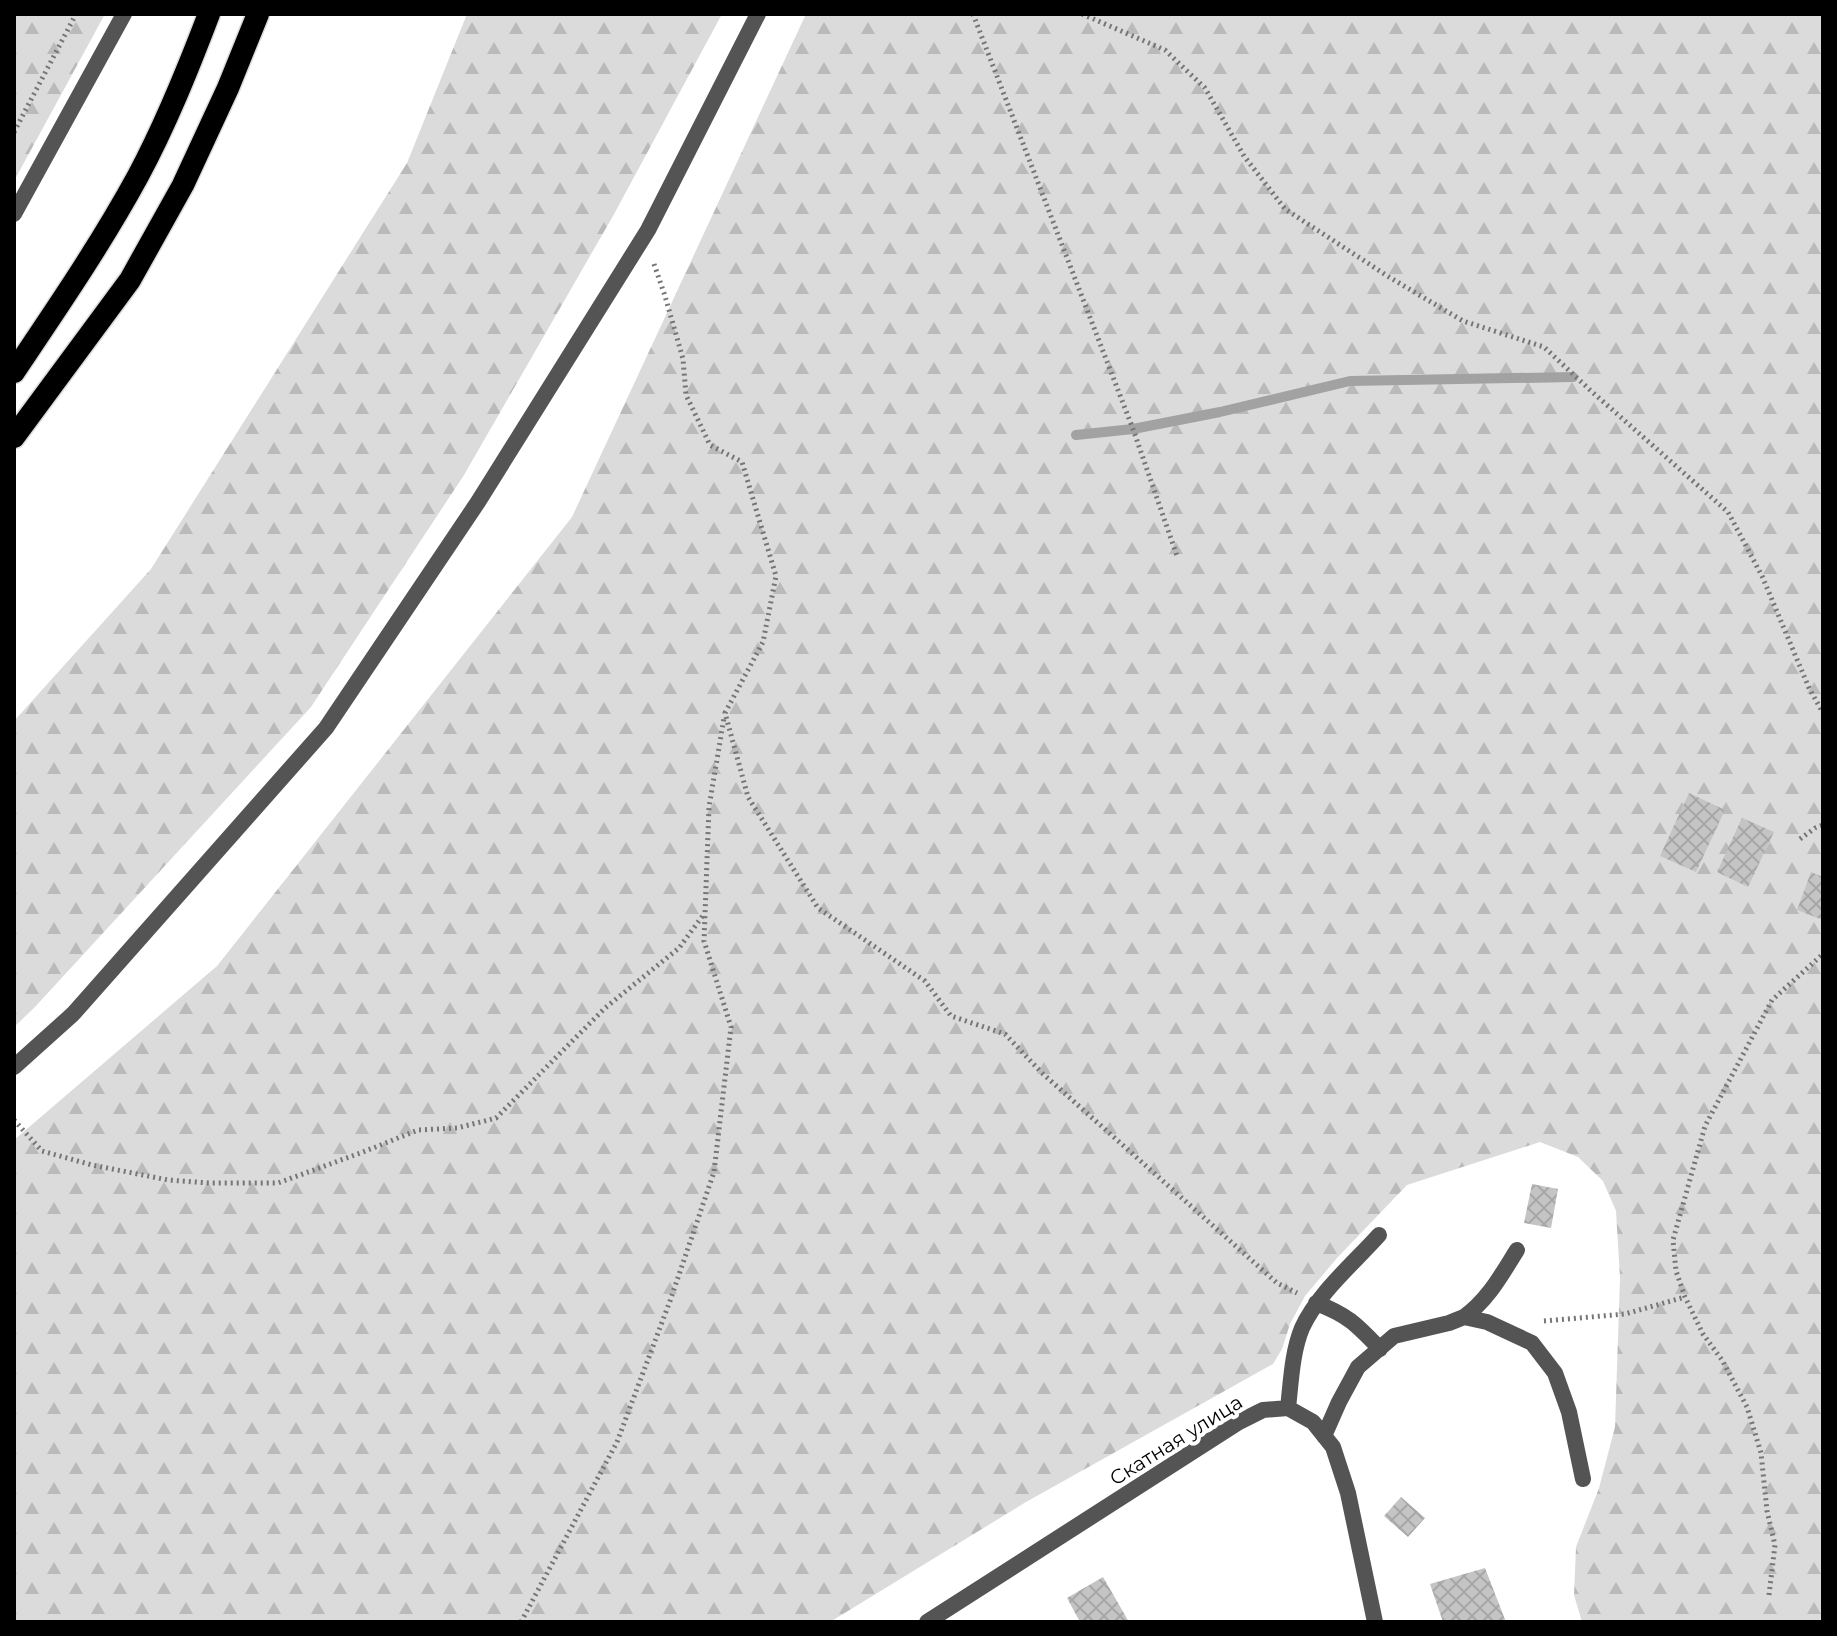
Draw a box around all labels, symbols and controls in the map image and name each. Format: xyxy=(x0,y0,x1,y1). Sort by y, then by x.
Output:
street label: Скатная улица xyxy=(1105,1390,1247,1490)

